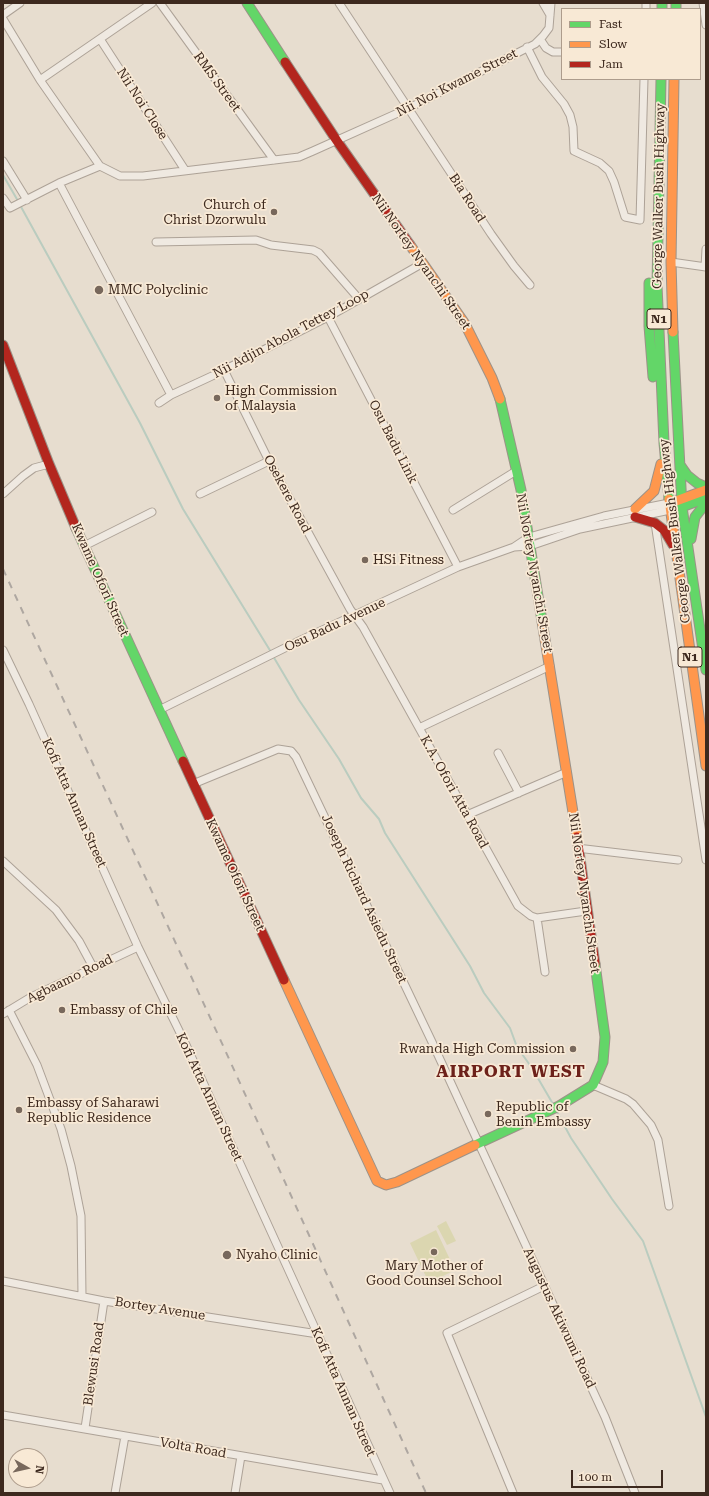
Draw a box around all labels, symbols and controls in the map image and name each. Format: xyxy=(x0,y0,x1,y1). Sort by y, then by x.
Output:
legend xyxy=(561,8,701,80)
text: Fast xyxy=(599,17,622,31)
text: Slow xyxy=(599,37,627,51)
street label: Nii Noi Kwame Street xyxy=(394,46,520,120)
street label: RMS Street xyxy=(190,49,244,115)
text: Jam xyxy=(599,57,623,71)
street label: Nii Noi Close xyxy=(113,65,171,143)
street label: George Walker Bush Highway xyxy=(650,103,668,289)
street label: Bia Road xyxy=(445,171,489,225)
street label: Nii Nortey Nyanchi Street xyxy=(368,191,474,333)
place label: Church of Christ Dzorwulu xyxy=(164,197,266,228)
marker: Church of Christ Dzorwulu xyxy=(269,207,279,217)
place label: MMC Polyclinic xyxy=(108,282,208,298)
marker: MMC Polyclinic xyxy=(93,284,105,296)
street label: Nii Adjin Abola Tettey Loop xyxy=(210,286,372,382)
road number: N1 xyxy=(647,309,671,329)
place label: High Commission of Malaysia xyxy=(225,383,337,414)
marker: High Commission of Malaysia xyxy=(212,393,222,403)
street label: Osu Badu Link xyxy=(365,398,421,486)
street label: George Walker Bush Highway xyxy=(656,438,694,624)
street label: Osekere Road xyxy=(260,452,314,536)
street label: Nii Nortey Nyanchi Street xyxy=(512,492,556,654)
street label: Kwame Ofori Street xyxy=(68,521,132,639)
place label: HSi Fitness xyxy=(373,552,444,568)
marker: HSi Fitness xyxy=(360,555,370,565)
street label: Osu Badu Avenue xyxy=(282,595,388,655)
road number: N1 xyxy=(678,647,702,667)
street label: K.A. Ofori Atta Road xyxy=(416,733,492,851)
street label: Kofi Atta Annan Street xyxy=(38,736,110,870)
street label: Joseph Richard Asiedu Street xyxy=(318,812,410,986)
street label: Nii Nortey Nyanchi Street xyxy=(565,812,603,974)
street label: Kwame Ofori Street xyxy=(202,816,268,934)
street label: Agbaamo Road xyxy=(24,951,116,1007)
place label: Embassy of Chile xyxy=(70,1002,178,1018)
marker: Embassy of Chile xyxy=(57,1005,67,1015)
street label: Kofi Atta Annan Street xyxy=(172,1030,246,1164)
place label: Rwanda High Commission xyxy=(399,1041,565,1057)
marker: Rwanda High Commission xyxy=(568,1044,578,1054)
district label: AIRPORT WEST xyxy=(436,1062,586,1082)
place label: Embassy of Saharawi Republic Residence xyxy=(27,1095,159,1126)
place label: Republic of Benin Embassy xyxy=(496,1099,591,1130)
marker: Embassy of Saharawi Republic Residence xyxy=(14,1105,24,1115)
marker: Republic of Benin Embassy xyxy=(483,1109,493,1119)
street label: Augustus Akiwumi Road xyxy=(520,1245,598,1391)
place label: Nyaho Clinic xyxy=(236,1247,318,1263)
marker: Mary Mother of Good Counsel School xyxy=(429,1247,439,1257)
marker: Nyaho Clinic xyxy=(221,1249,233,1261)
place label: Mary Mother of Good Counsel School xyxy=(366,1258,502,1289)
street label: Bortey Avenue xyxy=(114,1294,206,1324)
street label: Blewusi Road xyxy=(80,1321,108,1407)
street label: Kofi Atta Annan Street xyxy=(307,1325,379,1459)
street label: Volta Road xyxy=(158,1434,228,1462)
north arrow xyxy=(8,1448,48,1488)
scale bar xyxy=(573,1462,665,1488)
text: N xyxy=(32,1464,46,1475)
text: 100 m xyxy=(578,1470,612,1484)

